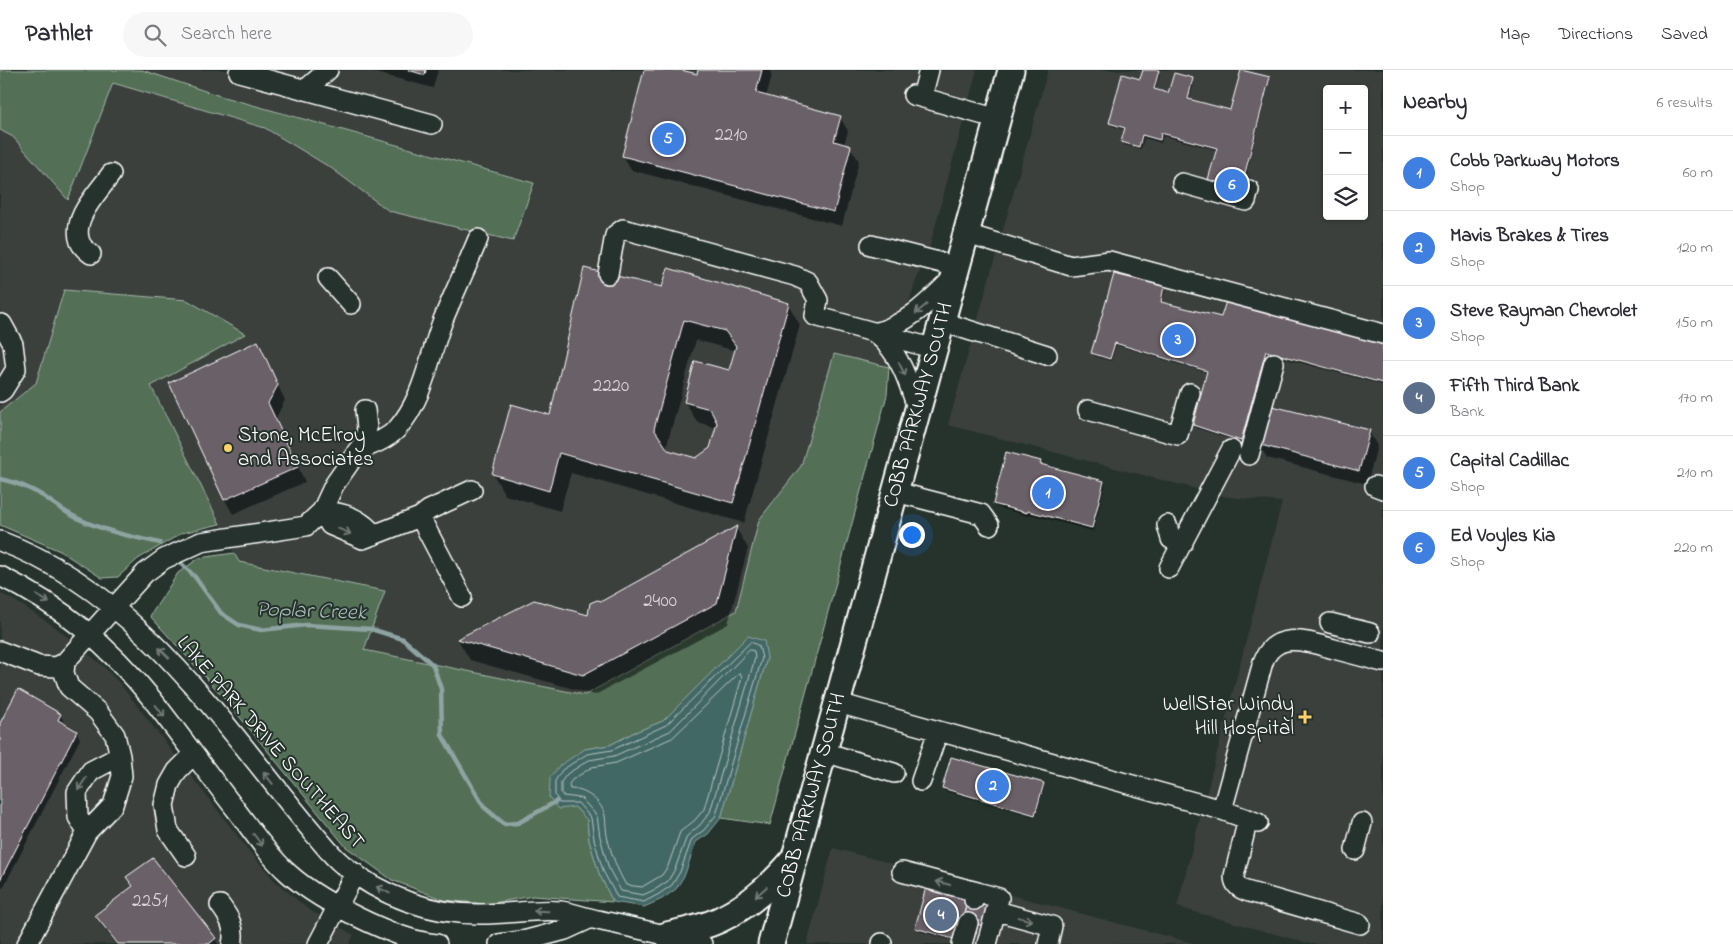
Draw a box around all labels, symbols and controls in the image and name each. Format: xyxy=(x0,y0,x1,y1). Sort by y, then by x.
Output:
search box xyxy=(123,12,473,57)
text: Pathlet xyxy=(25,17,93,52)
icon: search xyxy=(141,21,169,49)
text: Search here xyxy=(181,21,272,48)
text: Map xyxy=(1500,22,1530,48)
text: Directions xyxy=(1558,22,1633,48)
text: Saved xyxy=(1661,22,1708,48)
map controls xyxy=(1323,85,1368,220)
button: + xyxy=(1323,85,1368,130)
text: Nearby xyxy=(1403,88,1467,118)
text: 6 results xyxy=(1656,91,1713,115)
pin: 5 xyxy=(652,120,684,158)
house number: 2210 xyxy=(714,122,748,149)
button: − xyxy=(1323,130,1368,175)
text: Cobb Parkway Motors xyxy=(1450,148,1620,175)
text: 1 xyxy=(1416,161,1422,185)
text: 60 m xyxy=(1683,161,1713,185)
pin: 6 xyxy=(1216,166,1248,204)
button: layers xyxy=(1323,175,1368,220)
text: Shop xyxy=(1450,175,1485,199)
text: Mavis Brakes & Tires xyxy=(1450,223,1609,250)
text: 2 xyxy=(1415,236,1423,260)
text: 120 m xyxy=(1677,236,1713,260)
text: Shop xyxy=(1450,250,1485,274)
text: Steve Rayman Chevrolet xyxy=(1450,298,1637,325)
street label: COBB PARKWAY SOUTH xyxy=(877,299,961,511)
one-way arrow xyxy=(915,303,928,314)
text: 3 xyxy=(1416,311,1422,335)
text: 150 m xyxy=(1675,311,1713,335)
pin: 3 xyxy=(1162,321,1194,359)
text: Shop xyxy=(1450,325,1485,349)
one-way arrow xyxy=(898,361,907,376)
house number: 2220 xyxy=(593,373,629,400)
text: Fifth Third Bank xyxy=(1450,373,1579,400)
text: 4 xyxy=(1416,386,1422,410)
text: 170 m xyxy=(1678,386,1713,410)
text: Bank xyxy=(1450,400,1484,424)
place label: Stone, McElroy and Associates xyxy=(238,421,374,475)
marker: Stone, McElroy and Associates xyxy=(222,442,234,454)
text: Capital Cadillac xyxy=(1450,448,1569,475)
text: 5 xyxy=(1414,461,1424,485)
text: 210 m xyxy=(1677,461,1713,485)
pin: 1 xyxy=(1032,474,1064,512)
text: Shop xyxy=(1450,475,1485,499)
your location xyxy=(899,522,925,548)
text: Ed Voyles Kia xyxy=(1450,523,1555,550)
one-way arrow xyxy=(337,528,352,537)
text: 6 xyxy=(1415,536,1423,560)
text: 220 m xyxy=(1674,536,1713,560)
text: Shop xyxy=(1450,550,1485,574)
house number: 2400 xyxy=(643,588,677,615)
one-way arrow xyxy=(36,594,50,605)
water label: Poplar Creek xyxy=(255,594,368,630)
street label: LAKE PARK DRIVE SOUTHEAST xyxy=(169,630,371,856)
one-way arrow xyxy=(158,647,170,659)
street label: COBB PARKWAY SOUTH xyxy=(769,690,854,901)
place label: WellStar Windy Hill Hospital xyxy=(1163,690,1294,744)
one-way arrow xyxy=(155,703,165,717)
marker: WellStar Windy Hill Hospital xyxy=(1298,710,1312,724)
pin: 2 xyxy=(977,767,1009,805)
one-way arrow xyxy=(262,772,273,785)
one-way arrow xyxy=(77,777,87,791)
one-way arrow xyxy=(253,833,264,846)
one-way arrow xyxy=(936,878,952,888)
one-way arrow xyxy=(376,885,391,895)
one-way arrow xyxy=(754,886,767,897)
house number: 2251 xyxy=(132,888,168,915)
pin: 4 xyxy=(925,896,957,934)
one-way arrow xyxy=(534,906,550,915)
one-way arrow xyxy=(1016,915,1032,924)

